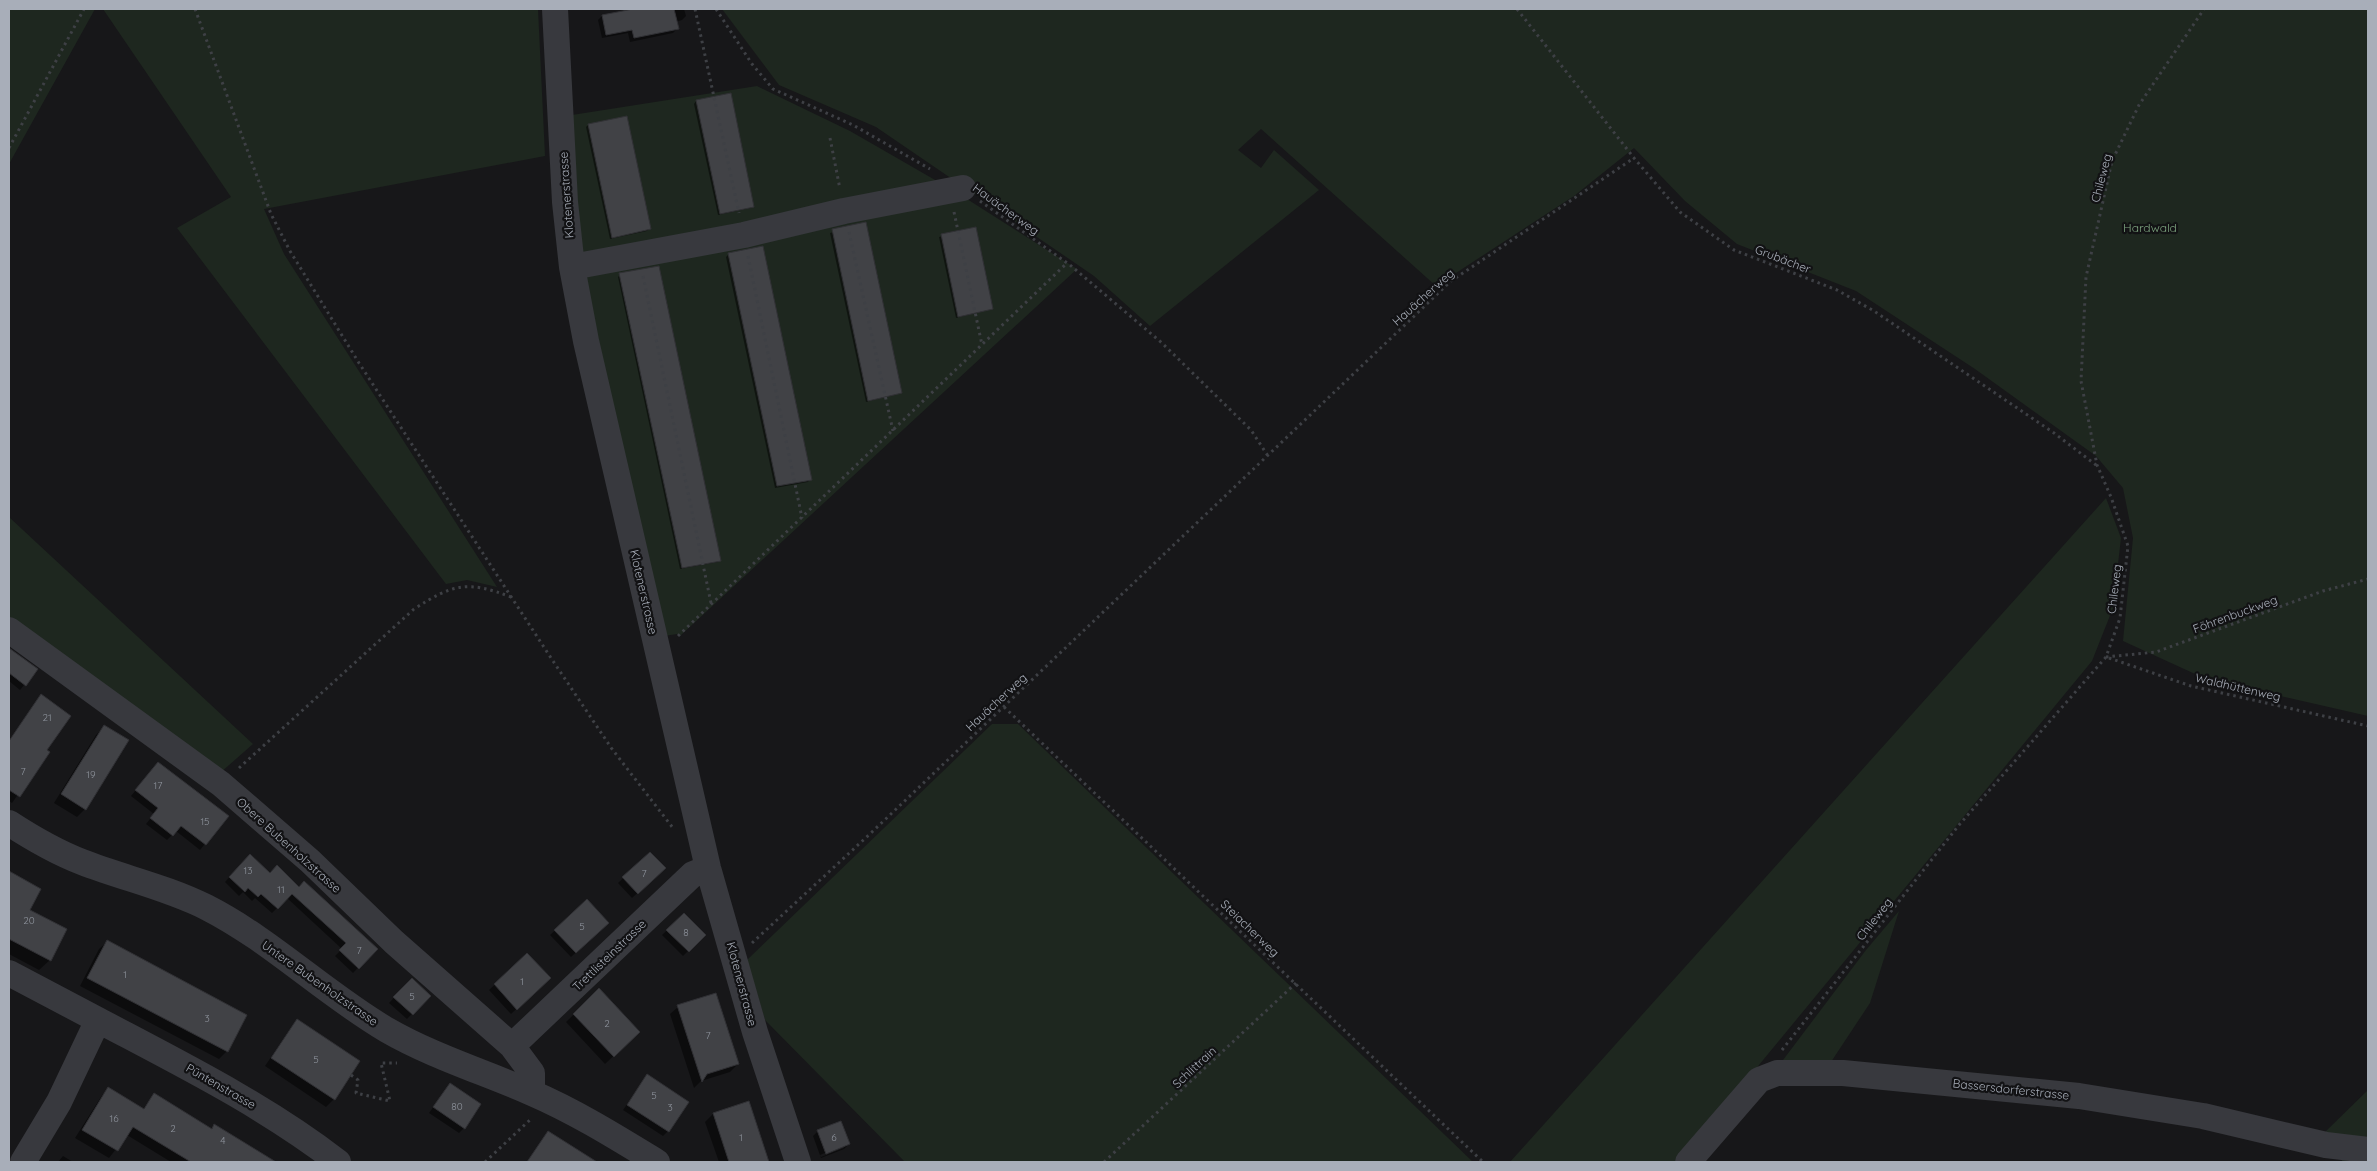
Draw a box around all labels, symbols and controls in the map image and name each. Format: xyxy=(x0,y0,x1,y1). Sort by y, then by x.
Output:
street label: Klotenerstrasse xyxy=(555,151,577,239)
street label: Chileweg xyxy=(2087,152,2115,204)
street label: Hauächerweg xyxy=(970,180,1042,238)
park label: Hardwald xyxy=(2123,220,2177,235)
street label: Grubächer xyxy=(1753,241,1813,277)
street label: Hauächerweg xyxy=(1389,265,1457,329)
street label: Klotenerstrasse xyxy=(627,548,661,636)
street label: Chileweg xyxy=(2104,563,2124,615)
street label: Föhrenbuckweg xyxy=(2191,592,2279,636)
street label: Hauächerweg xyxy=(962,670,1030,734)
street label: Waldhüttenweg xyxy=(2194,670,2282,704)
house number: 21 xyxy=(42,711,52,724)
house number: 7 xyxy=(20,765,26,778)
house number: 19 xyxy=(86,768,96,781)
house number: 17 xyxy=(154,779,162,792)
street label: Obere Bubenholzstrasse xyxy=(234,794,344,896)
house number: 15 xyxy=(200,815,210,828)
house number: 13 xyxy=(244,864,252,877)
house number: 7 xyxy=(641,867,647,880)
house number: 11 xyxy=(277,883,285,896)
street label: Chileweg xyxy=(1853,895,1895,943)
street label: Steiacherweg xyxy=(1218,896,1282,960)
house number: 20 xyxy=(23,914,35,927)
street label: Trettlisteinstrasse xyxy=(569,916,649,994)
house number: 5 xyxy=(579,920,585,933)
house number: 8 xyxy=(683,926,689,939)
street label: Untere Bubenholzstrasse xyxy=(259,937,381,1029)
street label: Klotenerstrasse xyxy=(724,940,761,1028)
house number: 7 xyxy=(356,944,362,957)
house number: 1 xyxy=(123,968,127,981)
house number: 1 xyxy=(520,975,524,988)
house number: 5 xyxy=(409,990,415,1003)
house number: 3 xyxy=(204,1012,210,1025)
house number: 2 xyxy=(604,1017,610,1030)
house number: 7 xyxy=(705,1029,711,1042)
street label: Schlittrain xyxy=(1169,1043,1219,1091)
house number: 5 xyxy=(313,1053,319,1066)
street label: Püntenstrasse xyxy=(183,1060,259,1112)
street label: Bassersdorferstrasse xyxy=(1952,1075,2070,1103)
house number: 5 xyxy=(651,1089,657,1102)
house number: 80 xyxy=(451,1100,463,1113)
house number: 3 xyxy=(667,1101,673,1114)
house number: 16 xyxy=(109,1112,119,1125)
house number: 2 xyxy=(170,1122,176,1135)
house number: 1 xyxy=(739,1131,743,1144)
house number: 6 xyxy=(831,1131,837,1144)
house number: 4 xyxy=(220,1134,226,1147)

